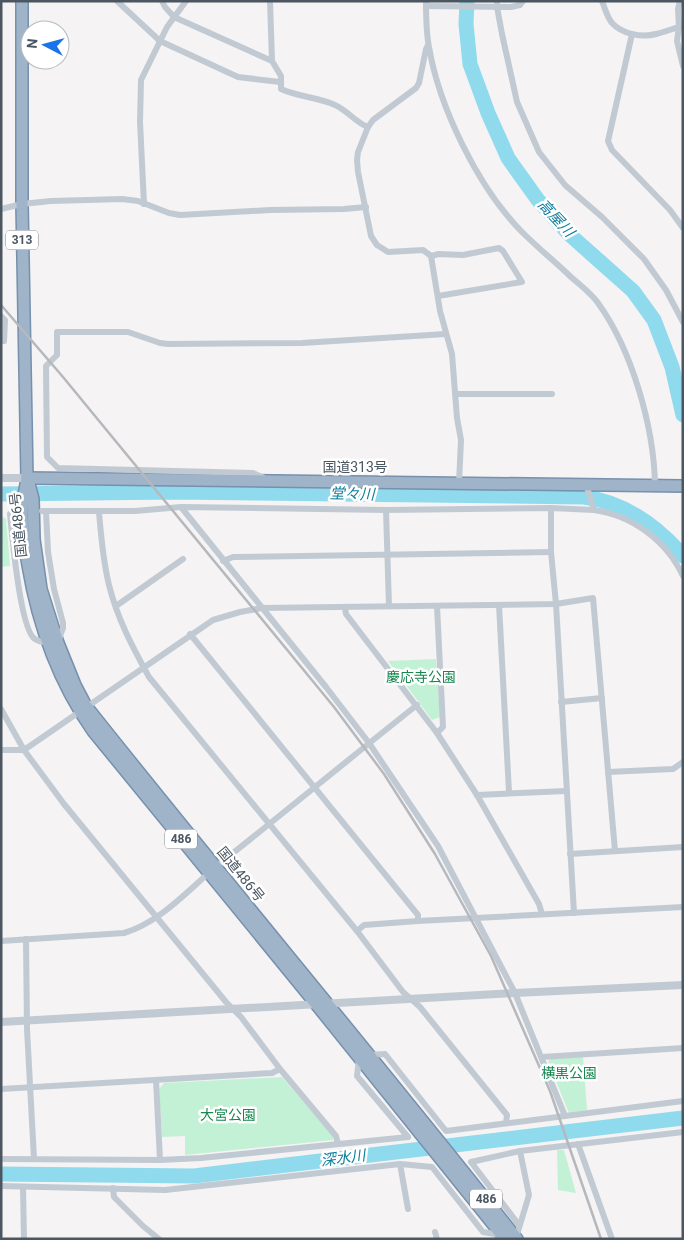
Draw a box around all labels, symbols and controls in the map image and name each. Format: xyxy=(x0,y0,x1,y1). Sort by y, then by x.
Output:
north arrow xyxy=(20,20,70,70)
text: N xyxy=(24,38,41,49)
water label: 高屋川 xyxy=(534,195,579,242)
road number: 313 xyxy=(6,230,38,250)
street label: 国道313号 xyxy=(322,459,388,475)
water label: 堂々川 xyxy=(329,485,377,503)
street label: 国道486号 xyxy=(7,492,29,558)
park label: 慶応寺公園 xyxy=(386,669,456,685)
road number: 486 xyxy=(165,830,197,849)
street label: 国道486号 xyxy=(214,843,268,905)
park label: 横黒公園 xyxy=(541,1065,597,1081)
park label: 大宮公園 xyxy=(200,1107,256,1123)
water label: 深水川 xyxy=(320,1146,368,1170)
road number: 486 xyxy=(470,1190,502,1208)

